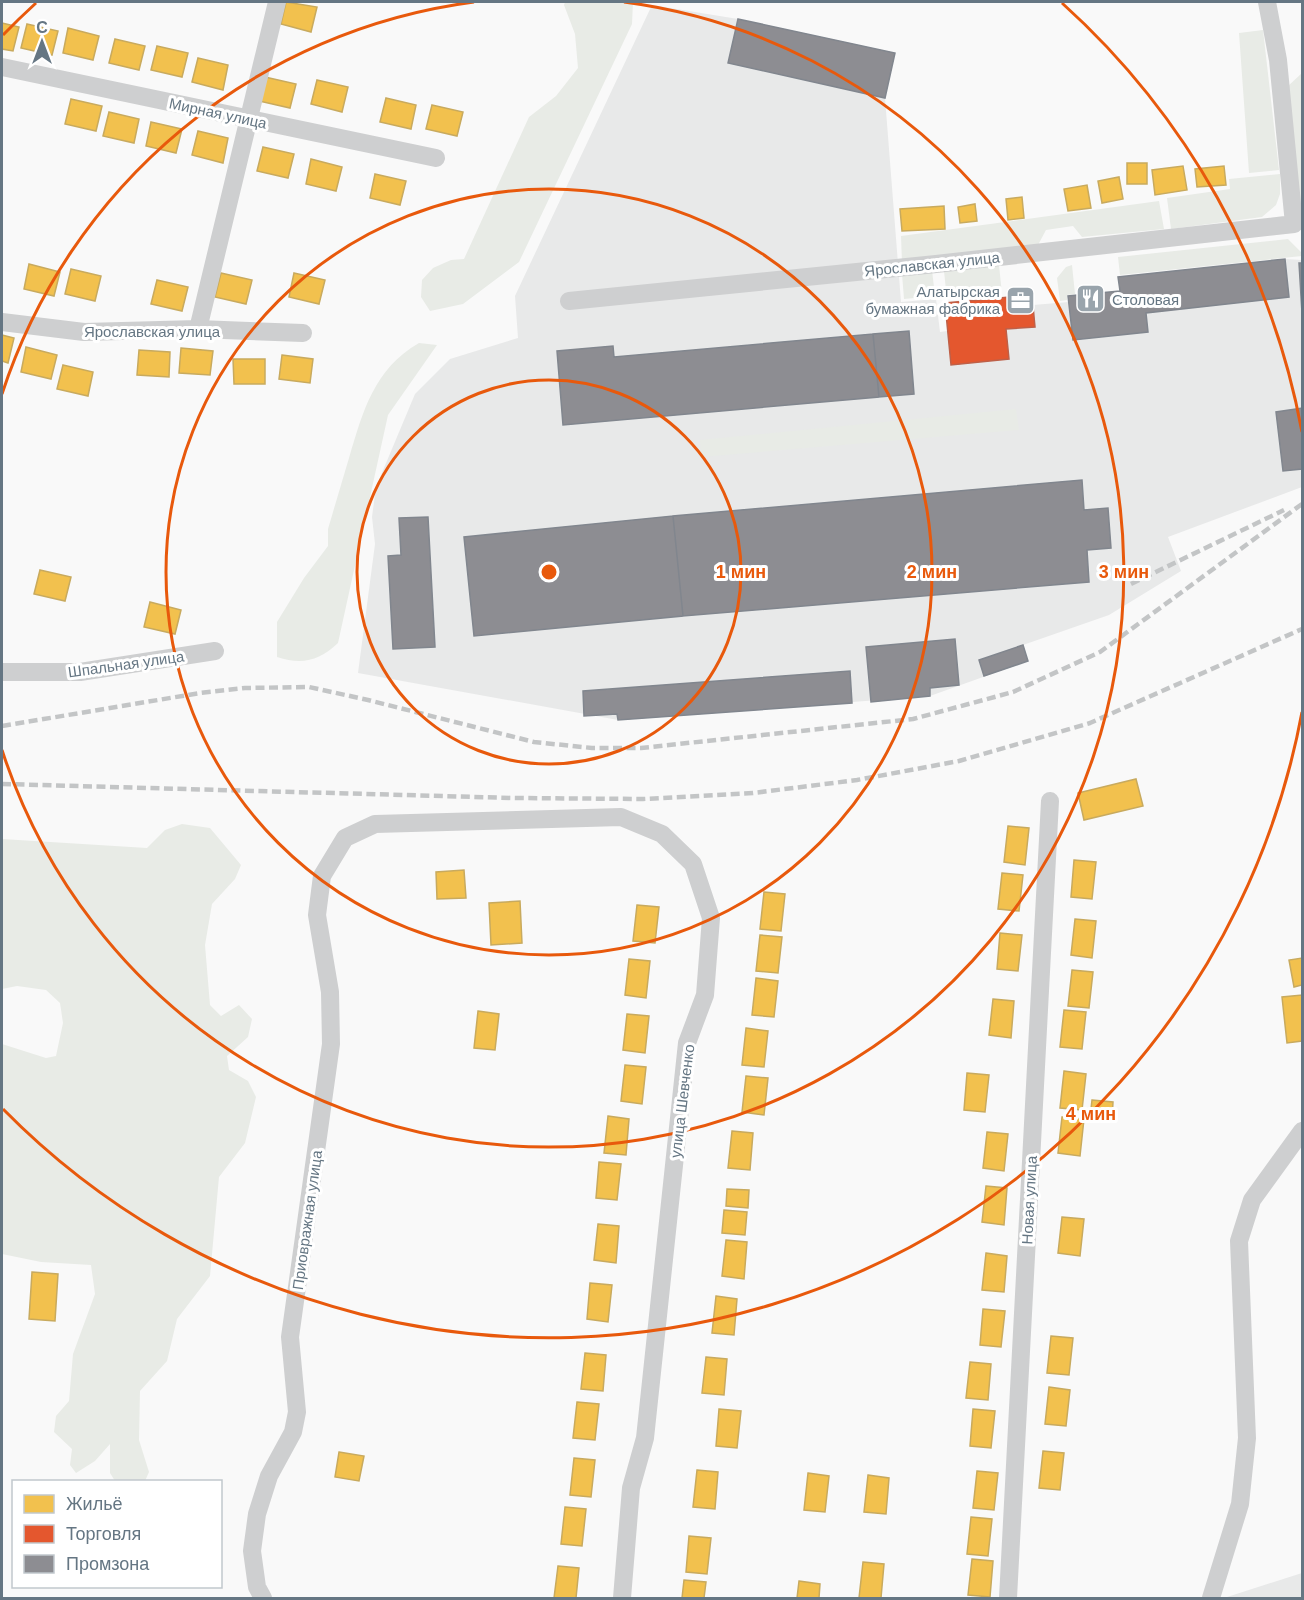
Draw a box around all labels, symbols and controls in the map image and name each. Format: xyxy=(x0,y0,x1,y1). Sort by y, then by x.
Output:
north arrow xyxy=(12,12,72,72)
text: С xyxy=(36,19,48,36)
street label: Мирная улица xyxy=(168,94,269,132)
street label: Ярославская улица xyxy=(863,248,1001,280)
place label: Алатырская бумажная фабрика xyxy=(866,283,1001,317)
restaurant icon: Столовая xyxy=(1075,283,1107,315)
office icon: Алатырская бумажная фабрика xyxy=(1005,284,1037,316)
place label: Столовая xyxy=(1112,291,1179,308)
street label: Ярославская улица xyxy=(84,323,221,340)
centre of rings xyxy=(539,562,559,582)
text: 1 мин xyxy=(716,562,766,582)
text: 2 мин xyxy=(907,562,957,582)
text: 3 мин xyxy=(1099,562,1149,582)
street label: Шпальная улица xyxy=(67,647,186,681)
street label: улица Шевченко xyxy=(667,1043,697,1159)
text: 4 мин xyxy=(1066,1104,1116,1124)
street label: Приовражная улица xyxy=(289,1149,325,1291)
street label: Новая улица xyxy=(1018,1155,1040,1245)
legend xyxy=(12,1480,222,1588)
text: Жильё xyxy=(66,1494,123,1514)
text: Торговля xyxy=(66,1524,141,1544)
text: Промзона xyxy=(66,1554,150,1574)

